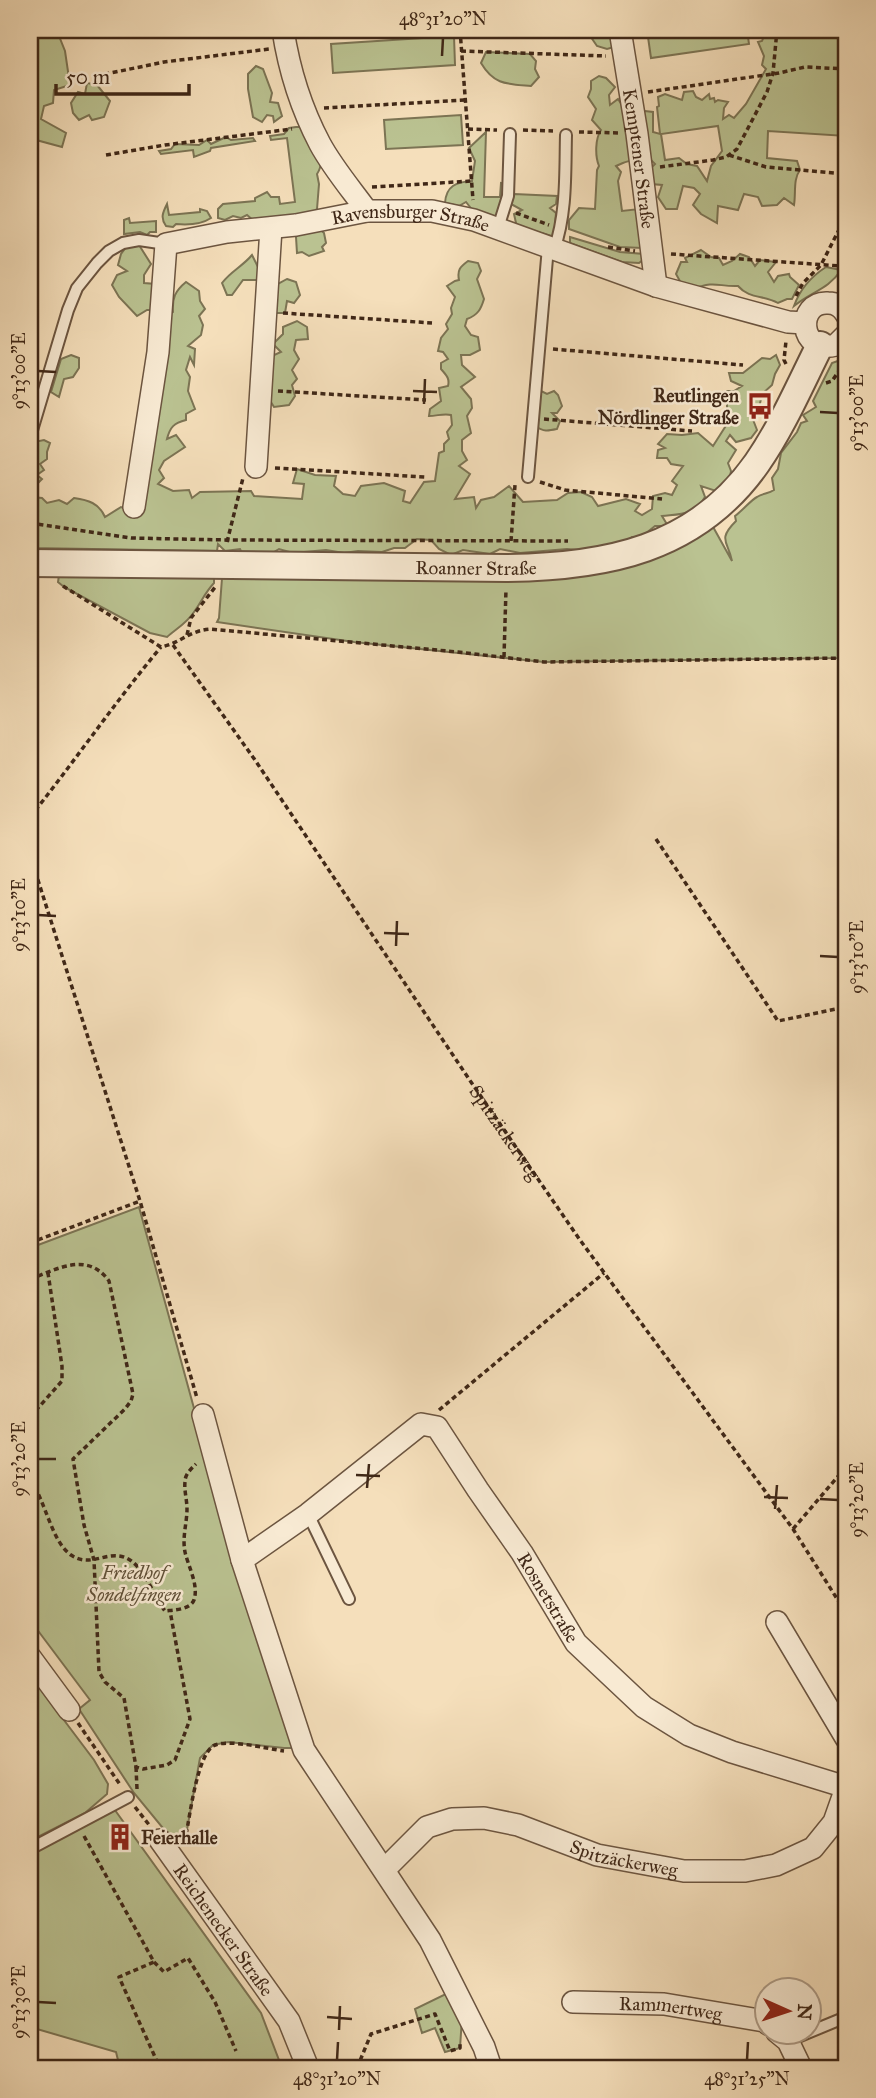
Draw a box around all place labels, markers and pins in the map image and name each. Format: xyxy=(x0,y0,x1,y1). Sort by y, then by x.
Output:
place label: Reutlingen Nördlinger Straße xyxy=(598,384,740,430)
bus stop icon: Reutlingen Nördlinger Straße xyxy=(745,391,775,421)
building icon: Feierhalle xyxy=(105,1822,135,1852)
place label: Feierhalle xyxy=(141,1826,218,1849)

